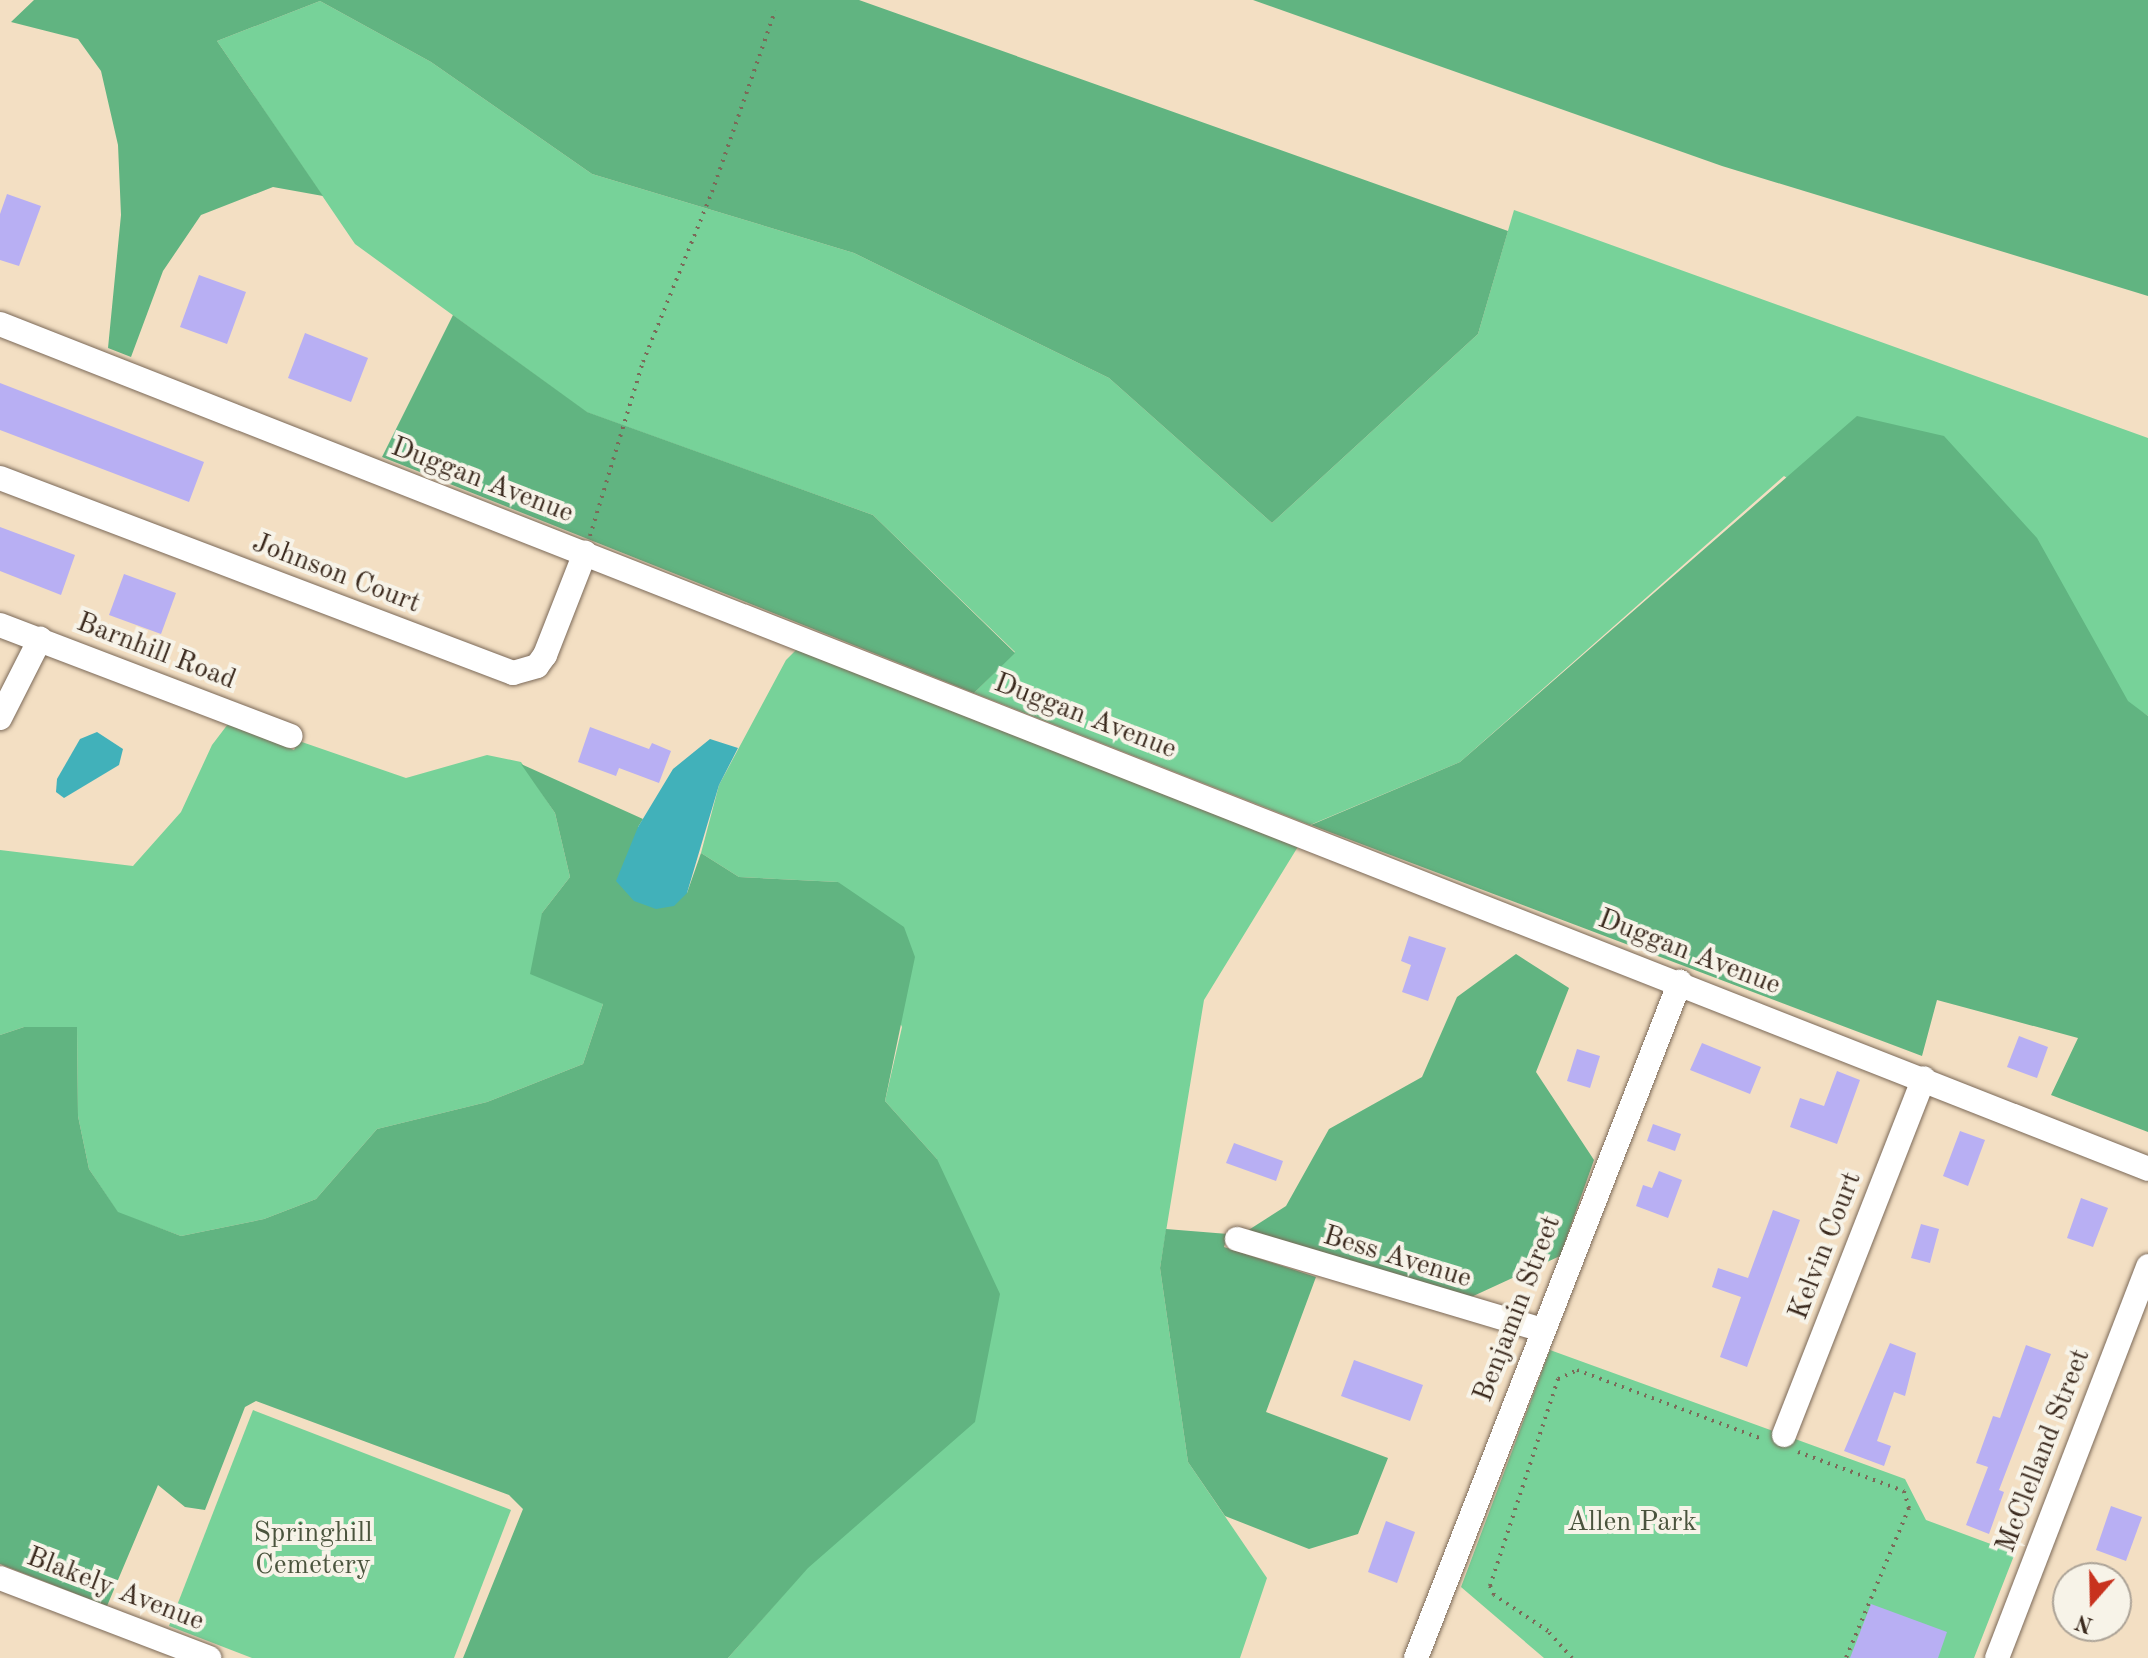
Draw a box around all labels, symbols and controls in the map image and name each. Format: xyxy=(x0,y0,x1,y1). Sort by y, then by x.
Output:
street label: Duggan Avenue xyxy=(386,431,578,531)
street label: Johnson Court xyxy=(247,527,425,621)
street label: Barnhill Road xyxy=(72,606,240,698)
street label: Duggan Avenue xyxy=(989,667,1181,767)
street label: Duggan Avenue xyxy=(1593,903,1785,1003)
street label: Kelvin Court xyxy=(1782,1167,1870,1325)
street label: Benjamin Street xyxy=(1467,1211,1569,1407)
street label: Bess Avenue xyxy=(1319,1220,1475,1296)
street label: McClelland Street xyxy=(1990,1344,2098,1558)
park label: Allen Park xyxy=(1567,1506,1697,1540)
park label: Springhill Cemetery xyxy=(253,1517,373,1583)
street label: Blakely Avenue xyxy=(22,1541,208,1639)
north arrow xyxy=(2052,1562,2132,1642)
text: N xyxy=(2073,1609,2096,1636)

